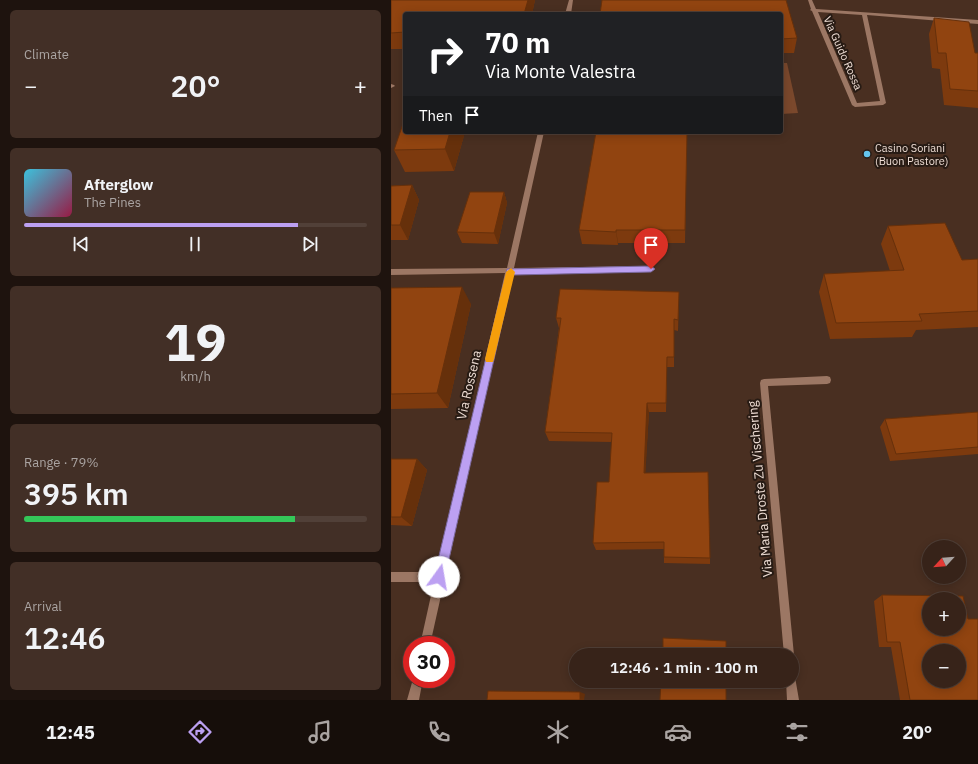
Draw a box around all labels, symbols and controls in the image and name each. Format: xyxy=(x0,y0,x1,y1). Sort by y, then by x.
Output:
street label: Via Guido Rossa xyxy=(820,14,866,92)
text: 70 m xyxy=(485,24,550,61)
icon: right xyxy=(419,28,471,80)
text: Climate xyxy=(24,46,69,63)
text: Via Monte Valestra xyxy=(485,60,636,83)
text: 20° xyxy=(170,66,221,105)
text: − xyxy=(24,71,37,100)
text: + xyxy=(354,71,367,100)
icon: arrive xyxy=(461,104,483,126)
text: Then xyxy=(419,106,453,125)
place label: Casino Soriani (Buon Pastore) xyxy=(875,141,949,168)
marker: Casino Soriani (Buon Pastore) xyxy=(862,149,872,159)
text: Afterglow xyxy=(84,175,153,194)
text: The Pines xyxy=(84,194,141,211)
pin xyxy=(634,228,668,269)
icon: previous xyxy=(70,233,92,255)
icon: pause xyxy=(184,233,206,255)
icon: next xyxy=(299,233,321,255)
icon: arrive xyxy=(640,234,662,256)
text: 19 xyxy=(164,308,227,375)
street label: Via Rossena xyxy=(453,349,485,421)
text: km/h xyxy=(180,368,211,385)
street label: Via Maria Droste Zu Vischering xyxy=(744,400,776,578)
text: Range · 79% xyxy=(24,454,98,471)
text: 395 km xyxy=(24,474,129,513)
north arrow xyxy=(922,540,966,584)
map controls xyxy=(922,540,966,688)
position arrow xyxy=(418,556,460,598)
button: + xyxy=(922,592,966,636)
text: Arrival xyxy=(24,598,62,615)
text: 12:46 xyxy=(24,618,106,657)
speed limit sign: 30 xyxy=(403,636,455,688)
button: − xyxy=(922,644,966,688)
text: 12:46 · 1 min · 100 m xyxy=(610,658,758,677)
icon: directions xyxy=(186,718,214,746)
icon: music xyxy=(306,718,334,746)
icon: phone xyxy=(425,718,453,746)
icon: climate xyxy=(544,718,572,746)
icon: car xyxy=(664,718,692,746)
icon: filters xyxy=(783,718,811,746)
text: 12:45 xyxy=(46,721,95,744)
text: 20° xyxy=(902,721,932,744)

